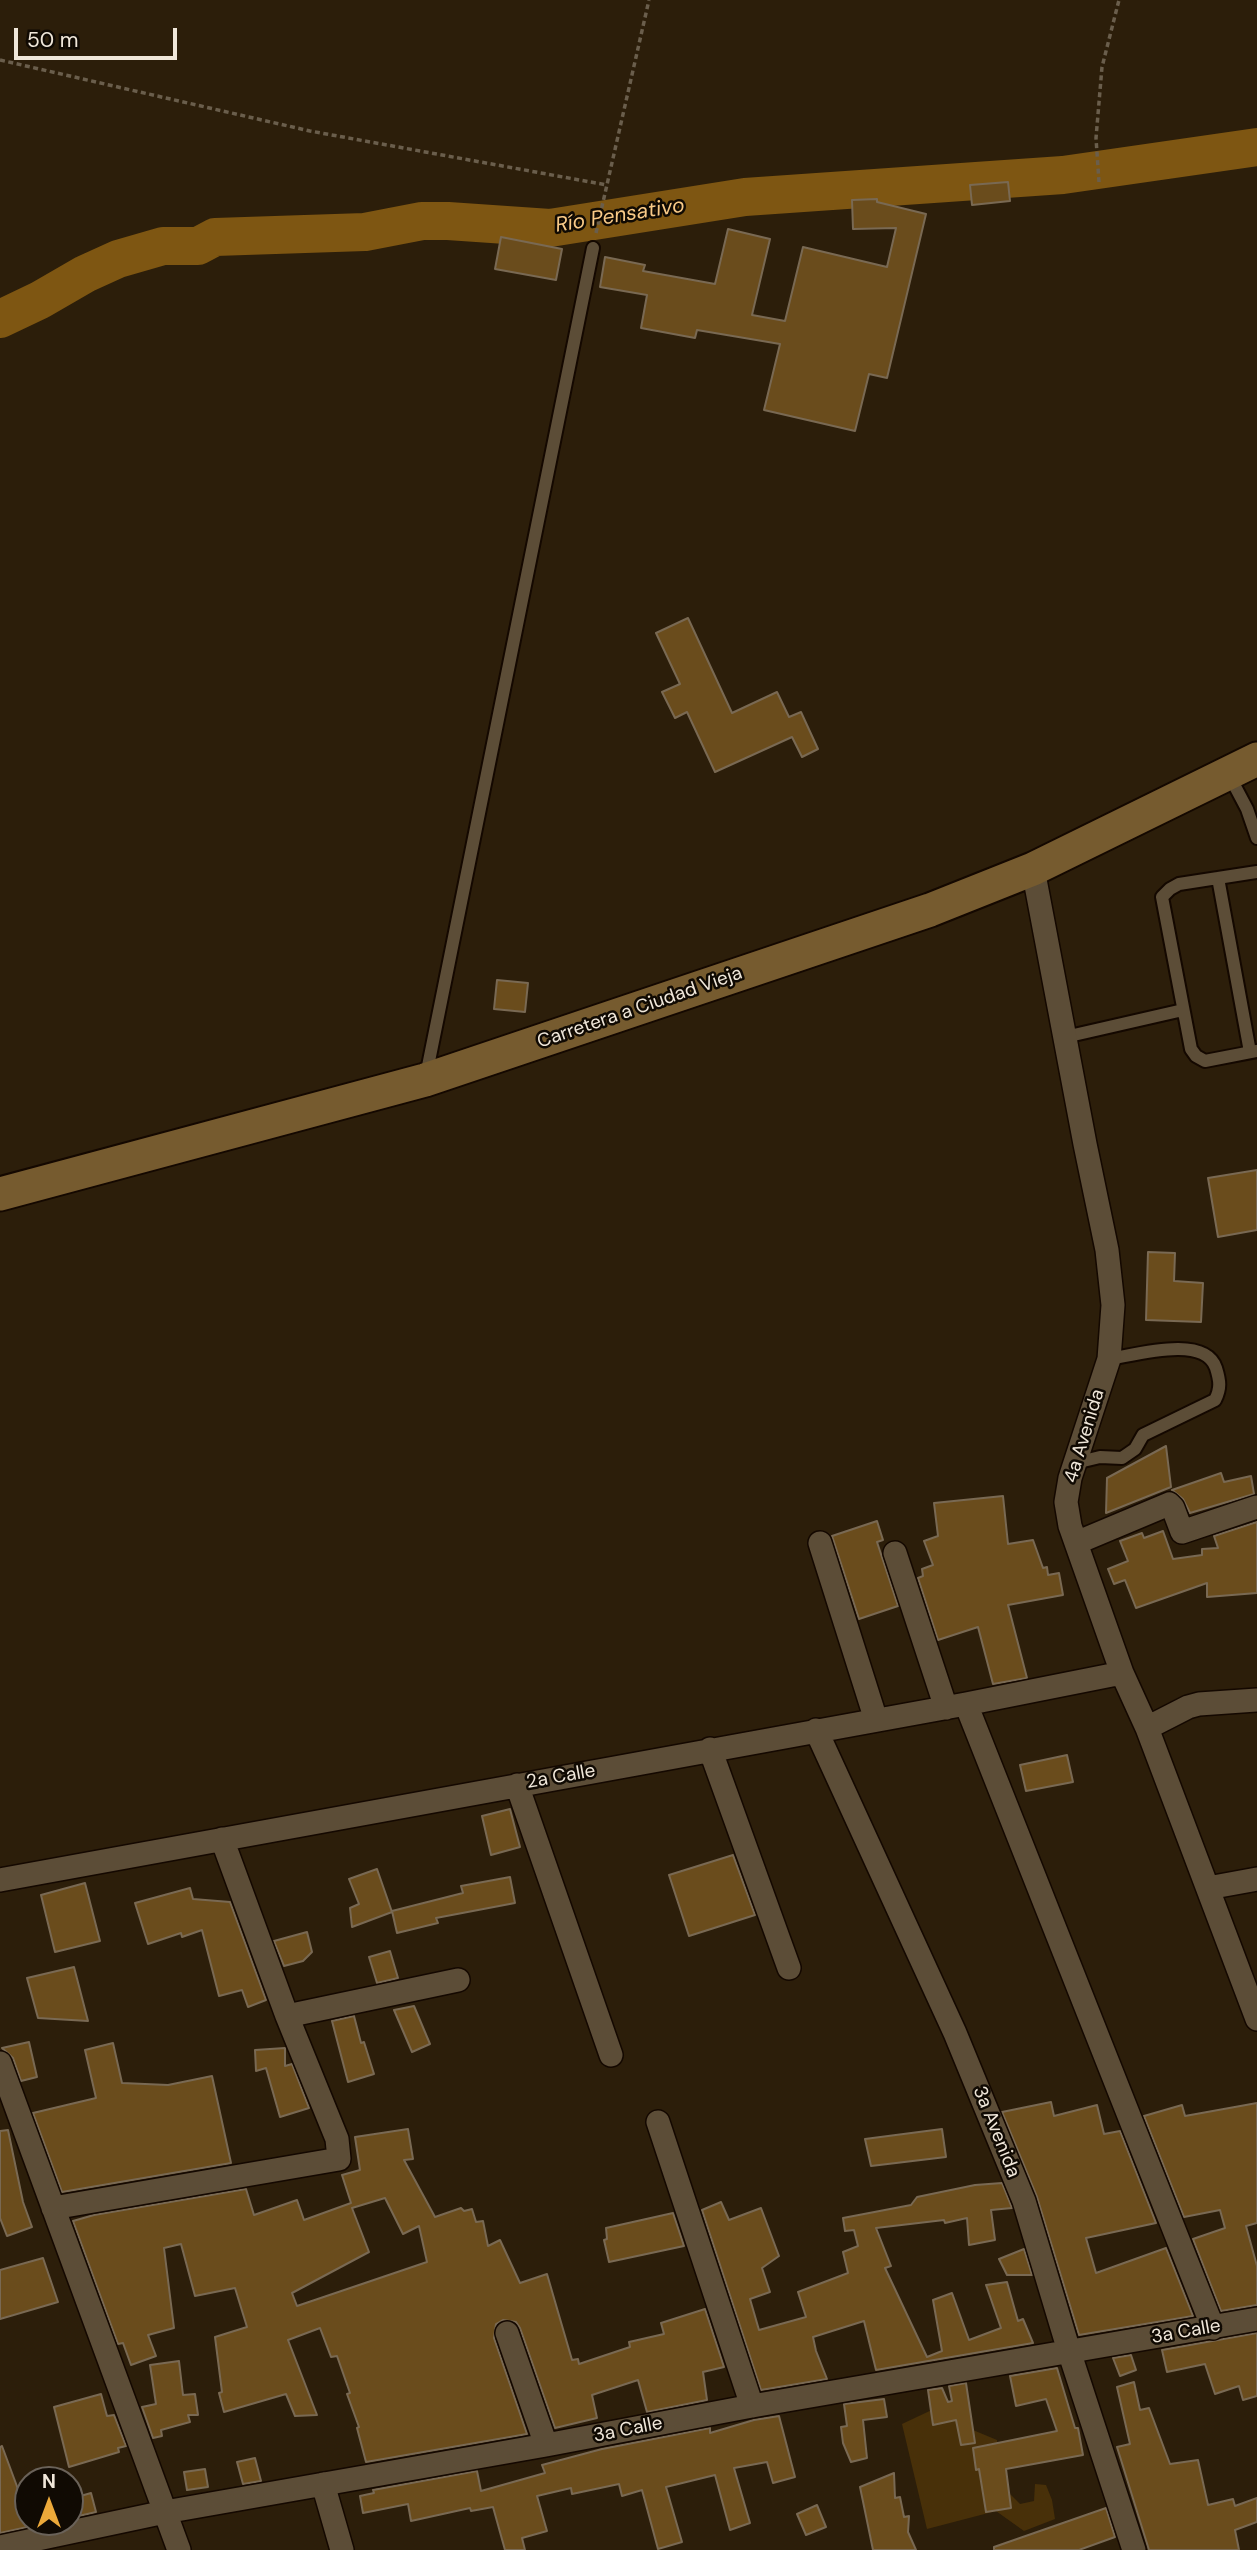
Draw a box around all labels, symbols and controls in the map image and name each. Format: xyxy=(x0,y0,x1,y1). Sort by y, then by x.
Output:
scale bar xyxy=(18,14,180,58)
text: 50 m xyxy=(27,26,78,54)
water label: Río Pensativo xyxy=(554,193,686,239)
street label: Carretera a Ciudad Vieja xyxy=(535,962,745,1054)
street label: 4a Avenida xyxy=(1060,1386,1110,1486)
street label: 2a Calle xyxy=(525,1760,597,1794)
street label: 3a Avenida xyxy=(967,2083,1025,2181)
street label: 3a Calle xyxy=(1150,2315,1222,2349)
street label: 3a Calle xyxy=(592,2412,664,2448)
north arrow xyxy=(14,2466,84,2536)
text: N xyxy=(42,2469,56,2494)

